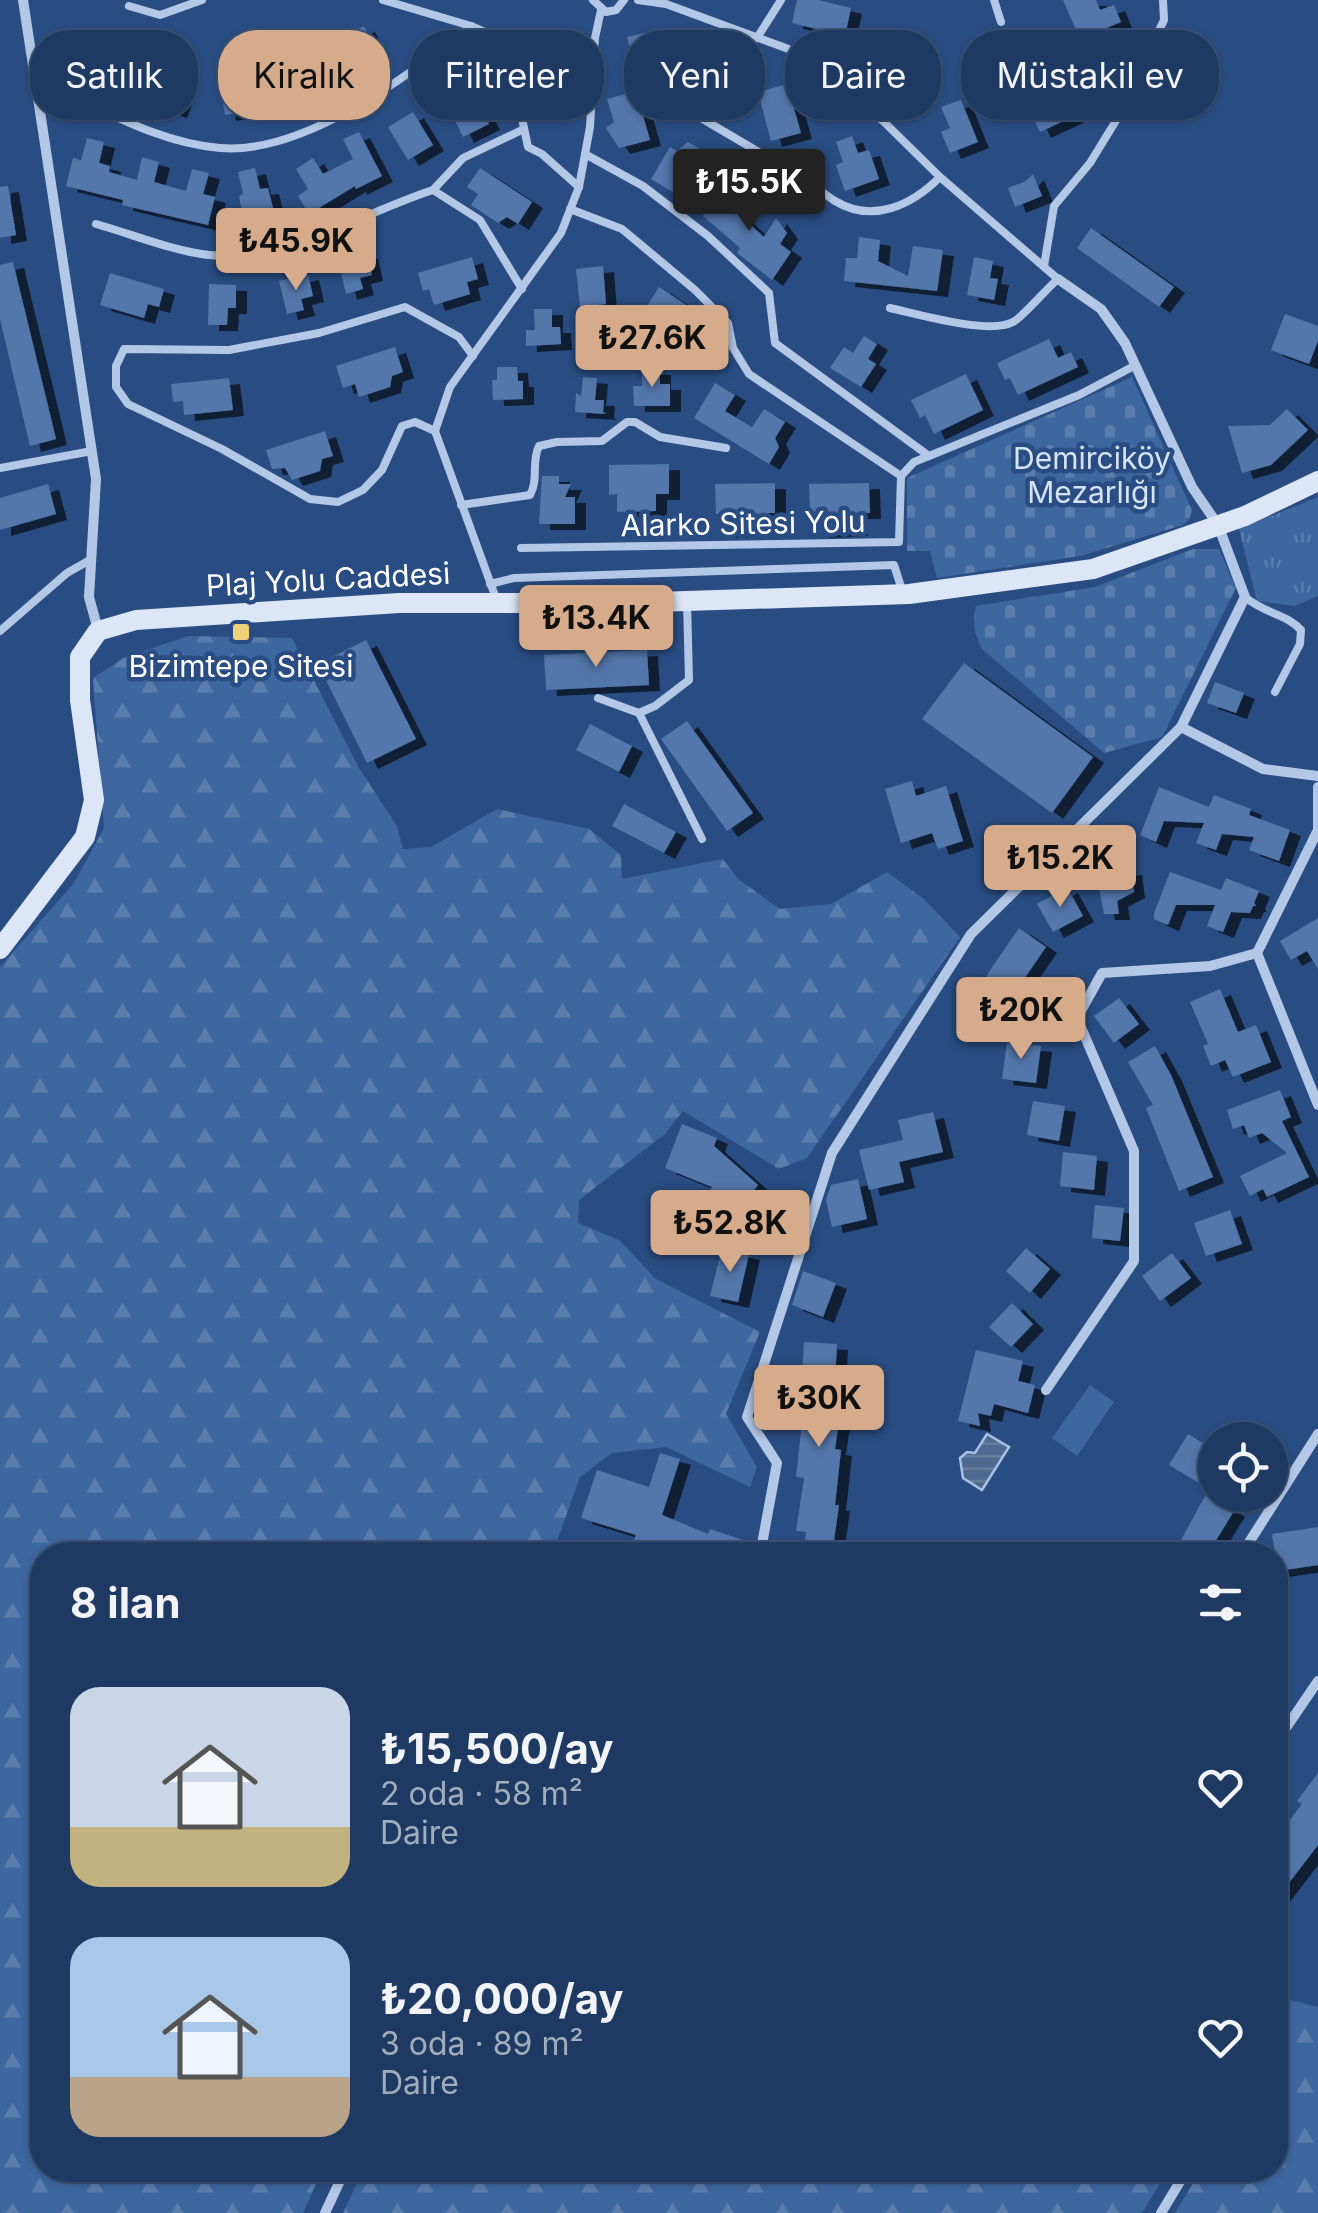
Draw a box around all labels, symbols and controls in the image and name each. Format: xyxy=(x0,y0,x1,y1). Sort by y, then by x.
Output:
chip: Satılık xyxy=(30,30,198,120)
chip: Kiralık xyxy=(218,30,390,120)
chip: Filtreler xyxy=(410,30,604,120)
chip: Yeni xyxy=(624,30,765,120)
chip: Daire xyxy=(785,30,941,120)
chip: Müstakil ev xyxy=(961,30,1219,120)
pin: ₺15.5K xyxy=(668,149,830,234)
text: ₺15.5K xyxy=(695,162,803,201)
pin: ₺45.9K xyxy=(215,208,377,293)
text: ₺45.9K xyxy=(238,221,354,260)
pin: ₺27.6K xyxy=(571,305,733,390)
text: ₺27.6K xyxy=(598,318,706,357)
park label: Demirciköy Mezarlığı xyxy=(1013,440,1171,510)
street label: Alarko Sitesi Yolu xyxy=(620,503,866,543)
street label: Plaj Yolu Caddesi xyxy=(205,555,451,603)
pin: ₺13.4K xyxy=(515,585,677,670)
text: ₺13.4K xyxy=(541,598,651,637)
marker: Bizimtepe Sitesi xyxy=(230,621,252,643)
place label: Bizimtepe Sitesi xyxy=(129,648,353,684)
pin: ₺15.2K xyxy=(979,825,1141,910)
text: ₺15.2K xyxy=(1006,838,1114,877)
pin: ₺20K xyxy=(962,977,1080,1062)
text: ₺20K xyxy=(978,990,1064,1029)
pin: ₺52.8K xyxy=(649,1190,811,1275)
text: ₺52.8K xyxy=(673,1203,787,1242)
pin: ₺30K xyxy=(760,1365,878,1450)
text: ₺30K xyxy=(776,1378,862,1417)
map controls xyxy=(1198,1422,1288,1512)
button: locate xyxy=(1198,1422,1288,1512)
icon: filters xyxy=(1193,1575,1248,1630)
text: 8 ilan xyxy=(70,1577,181,1628)
text: ₺15,500/ay xyxy=(380,1723,614,1774)
icon: home xyxy=(150,1727,270,1847)
icon: heart xyxy=(1193,1760,1248,1815)
text: 2 oda · 58 m² xyxy=(380,1774,583,1813)
text: Daire xyxy=(380,1813,459,1852)
text: ₺20,000/ay xyxy=(380,1973,624,2024)
icon: home xyxy=(150,1977,270,2097)
icon: heart xyxy=(1193,2010,1248,2065)
text: 3 oda · 89 m² xyxy=(380,2024,584,2063)
text: Daire xyxy=(380,2063,459,2102)

